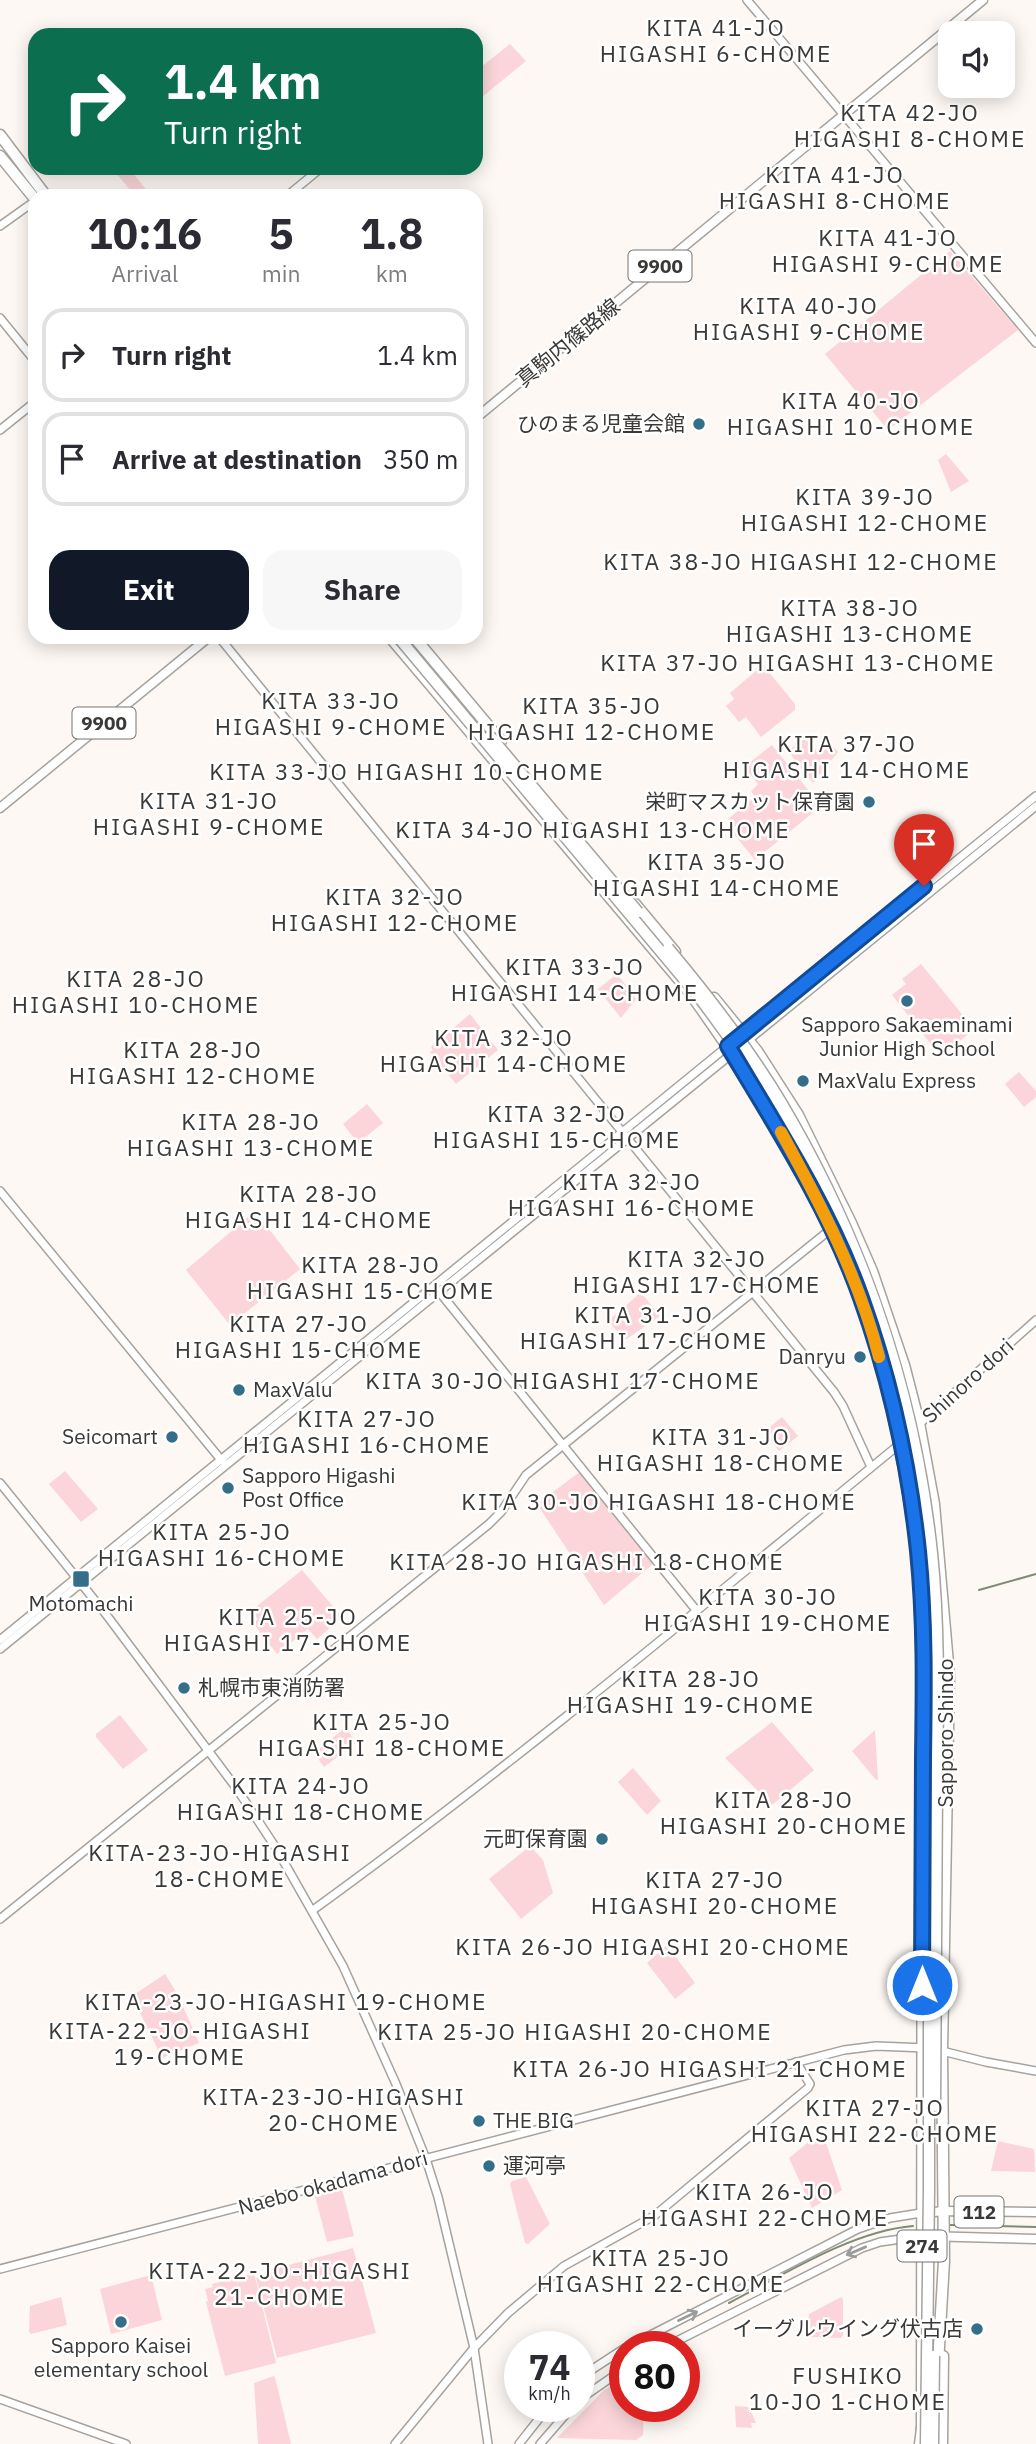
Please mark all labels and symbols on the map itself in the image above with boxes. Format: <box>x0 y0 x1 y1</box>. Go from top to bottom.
district label: KITA 41-JO HIGASHI 6-CHOME <box>600 12 832 68</box>
district label: KITA 42-JO HIGASHI 8-CHOME <box>794 97 1026 153</box>
district label: KITA 41-JO HIGASHI 8-CHOME <box>719 159 951 215</box>
district label: KITA 41-JO HIGASHI 9-CHOME <box>772 222 1004 278</box>
road number: 9900 <box>628 250 692 282</box>
district label: KITA 40-JO HIGASHI 9-CHOME <box>693 290 925 346</box>
street label: 真駒内篠路線 <box>510 292 625 393</box>
district label: KITA 40-JO HIGASHI 10-CHOME <box>727 385 975 441</box>
place label: ひのまる児童会館 <box>517 409 685 437</box>
marker: ひのまる児童会館 <box>691 416 707 432</box>
district label: KITA 39-JO HIGASHI 12-CHOME <box>741 481 989 537</box>
district label: KITA 38-JO HIGASHI 12-CHOME <box>603 546 999 576</box>
district label: KITA 38-JO HIGASHI 13-CHOME <box>726 592 974 648</box>
district label: KITA 37-JO HIGASHI 13-CHOME <box>600 647 996 677</box>
district label: KITA 33-JO HIGASHI 9-CHOME <box>215 685 447 741</box>
district label: KITA 35-JO HIGASHI 12-CHOME <box>468 690 716 746</box>
road number: 9900 <box>72 708 136 738</box>
district label: KITA 37-JO HIGASHI 14-CHOME <box>723 728 971 784</box>
district label: KITA 33-JO HIGASHI 10-CHOME <box>209 756 605 786</box>
district label: KITA 31-JO HIGASHI 9-CHOME <box>93 785 325 841</box>
place label: 栄町マスカット保育園 <box>645 787 855 815</box>
marker: 栄町マスカット保育園 <box>861 794 877 810</box>
district label: KITA 34-JO HIGASHI 13-CHOME <box>395 814 791 844</box>
pin <box>894 814 954 886</box>
district label: KITA 35-JO HIGASHI 14-CHOME <box>593 846 841 902</box>
district label: KITA 32-JO HIGASHI 12-CHOME <box>271 881 519 937</box>
district label: KITA 33-JO HIGASHI 14-CHOME <box>451 951 699 1007</box>
district label: KITA 28-JO HIGASHI 10-CHOME <box>12 963 260 1019</box>
marker: Sapporo Sakaeminami Junior High School <box>899 993 915 1009</box>
place label: Sapporo Sakaeminami Junior High School <box>801 1010 1013 1062</box>
district label: KITA 32-JO HIGASHI 14-CHOME <box>380 1022 628 1078</box>
district label: KITA 28-JO HIGASHI 12-CHOME <box>69 1034 317 1090</box>
place label: MaxValu Express <box>817 1066 976 1094</box>
marker: MaxValu Express <box>795 1073 811 1089</box>
district label: KITA 32-JO HIGASHI 15-CHOME <box>433 1098 681 1154</box>
district label: KITA 28-JO HIGASHI 13-CHOME <box>127 1106 375 1162</box>
district label: KITA 32-JO HIGASHI 16-CHOME <box>508 1166 756 1222</box>
district label: KITA 28-JO HIGASHI 14-CHOME <box>185 1178 433 1234</box>
district label: KITA 32-JO HIGASHI 17-CHOME <box>573 1243 821 1299</box>
district label: KITA 28-JO HIGASHI 15-CHOME <box>247 1249 495 1305</box>
district label: KITA 31-JO HIGASHI 17-CHOME <box>520 1299 768 1355</box>
district label: KITA 27-JO HIGASHI 15-CHOME <box>175 1308 423 1364</box>
street label: Shinoro dori <box>915 1332 1019 1429</box>
place label: Danryu <box>778 1342 846 1370</box>
marker: Danryu <box>852 1349 868 1365</box>
district label: KITA 30-JO HIGASHI 17-CHOME <box>365 1365 761 1395</box>
place label: MaxValu <box>253 1375 333 1403</box>
marker: MaxValu <box>231 1382 247 1398</box>
district label: KITA 27-JO HIGASHI 16-CHOME <box>243 1403 491 1459</box>
district label: KITA 31-JO HIGASHI 18-CHOME <box>597 1421 845 1477</box>
place label: Seicomart <box>62 1422 158 1450</box>
marker: Seicomart <box>164 1429 180 1445</box>
place label: Sapporo Higashi Post Office <box>242 1461 396 1513</box>
marker: Sapporo Higashi Post Office <box>220 1480 236 1496</box>
district label: KITA 30-JO HIGASHI 18-CHOME <box>461 1486 857 1516</box>
district label: KITA 25-JO HIGASHI 16-CHOME <box>98 1516 346 1572</box>
district label: KITA 28-JO HIGASHI 18-CHOME <box>389 1546 785 1576</box>
marker: Motomachi <box>71 1569 91 1589</box>
district label: KITA 30-JO HIGASHI 19-CHOME <box>644 1581 892 1637</box>
place label: Motomachi <box>28 1589 134 1617</box>
district label: KITA 25-JO HIGASHI 17-CHOME <box>164 1601 412 1657</box>
street label: Sapporo Shindo <box>931 1658 959 1808</box>
district label: KITA 28-JO HIGASHI 19-CHOME <box>567 1663 815 1719</box>
place label: 札幌市東消防署 <box>198 1673 345 1701</box>
marker: 札幌市東消防署 <box>176 1680 192 1696</box>
district label: KITA 25-JO HIGASHI 18-CHOME <box>258 1706 506 1762</box>
district label: KITA 24-JO HIGASHI 18-CHOME <box>177 1770 425 1826</box>
district label: KITA 28-JO HIGASHI 20-CHOME <box>660 1784 908 1840</box>
place label: 元町保育園 <box>483 1824 588 1852</box>
marker: 元町保育園 <box>594 1831 610 1847</box>
district label: KITA-23-JO-HIGASHI 18-CHOME <box>88 1837 352 1893</box>
district label: KITA 27-JO HIGASHI 20-CHOME <box>591 1864 839 1920</box>
district label: KITA 26-JO HIGASHI 20-CHOME <box>455 1931 851 1961</box>
position arrow <box>885 1948 959 2022</box>
district label: KITA-23-JO-HIGASHI 19-CHOME <box>85 1986 487 2016</box>
district label: KITA-22-JO-HIGASHI 19-CHOME <box>48 2015 312 2071</box>
district label: KITA 25-JO HIGASHI 20-CHOME <box>377 2016 773 2046</box>
district label: KITA 26-JO HIGASHI 21-CHOME <box>512 2053 908 2083</box>
district label: KITA-23-JO-HIGASHI 20-CHOME <box>202 2081 466 2137</box>
district label: KITA 27-JO HIGASHI 22-CHOME <box>751 2092 999 2148</box>
place label: THE BIG <box>493 2106 574 2134</box>
marker: THE BIG <box>471 2113 487 2129</box>
street label: Naebo okadama dori <box>235 2143 431 2221</box>
place label: 運河亭 <box>503 2151 566 2179</box>
marker: 運河亭 <box>481 2158 497 2174</box>
district label: KITA 26-JO HIGASHI 22-CHOME <box>641 2176 889 2232</box>
road number: 112 <box>954 2196 1004 2228</box>
road number: 274 <box>898 2230 946 2262</box>
district label: KITA 25-JO HIGASHI 22-CHOME <box>537 2242 785 2298</box>
one-way arrow <box>845 2245 867 2258</box>
district label: KITA-22-JO-HIGASHI 21-CHOME <box>148 2255 412 2311</box>
one-way arrow <box>677 2308 698 2322</box>
marker: Sapporo Kaisei elementary school <box>113 2314 129 2330</box>
place label: イーグルウイング伏古店 <box>732 2314 963 2342</box>
marker: イーグルウイング伏古店 <box>969 2321 985 2337</box>
place label: Sapporo Kaisei elementary school <box>34 2331 209 2383</box>
speed limit sign: 80 <box>609 2331 700 2422</box>
district label: FUSHIKO 10-JO 1-CHOME <box>749 2360 947 2416</box>

